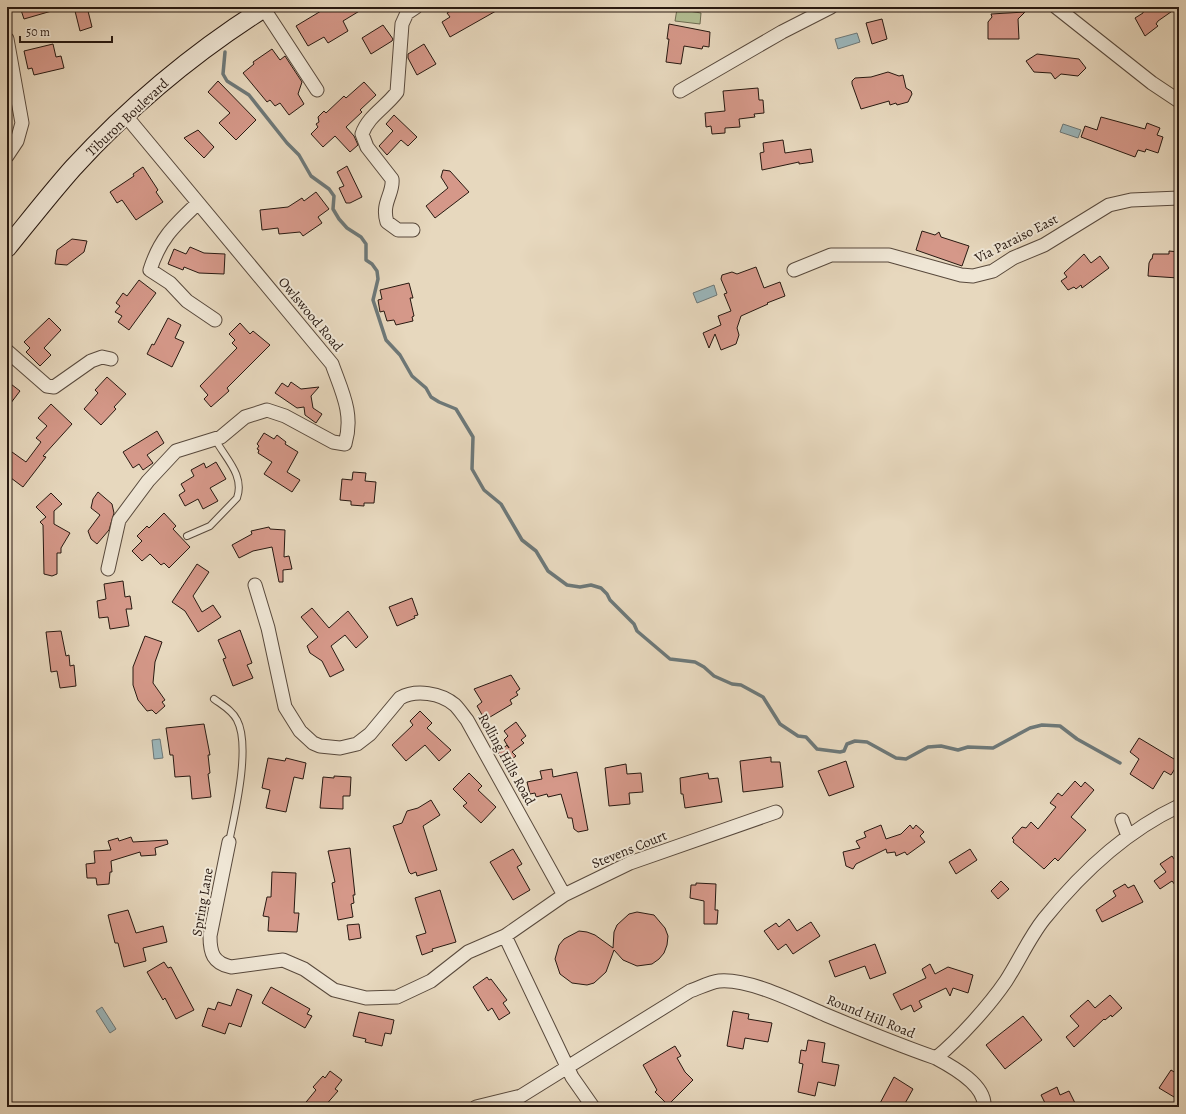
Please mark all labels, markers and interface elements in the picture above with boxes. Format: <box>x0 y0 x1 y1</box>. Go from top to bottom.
scale bar <box>20 18 112 44</box>
text: 50 m <box>26 24 50 40</box>
street label: Tiburon Boulevard <box>82 74 173 161</box>
street label: Via Paraiso East <box>970 209 1061 268</box>
street label: Owlswood Road <box>274 273 348 356</box>
street label: Rolling Hills Road <box>474 710 540 809</box>
street label: Stevens Court <box>589 826 670 873</box>
street label: Spring Lane <box>187 866 218 938</box>
street label: Round Hill Road <box>824 990 918 1043</box>

